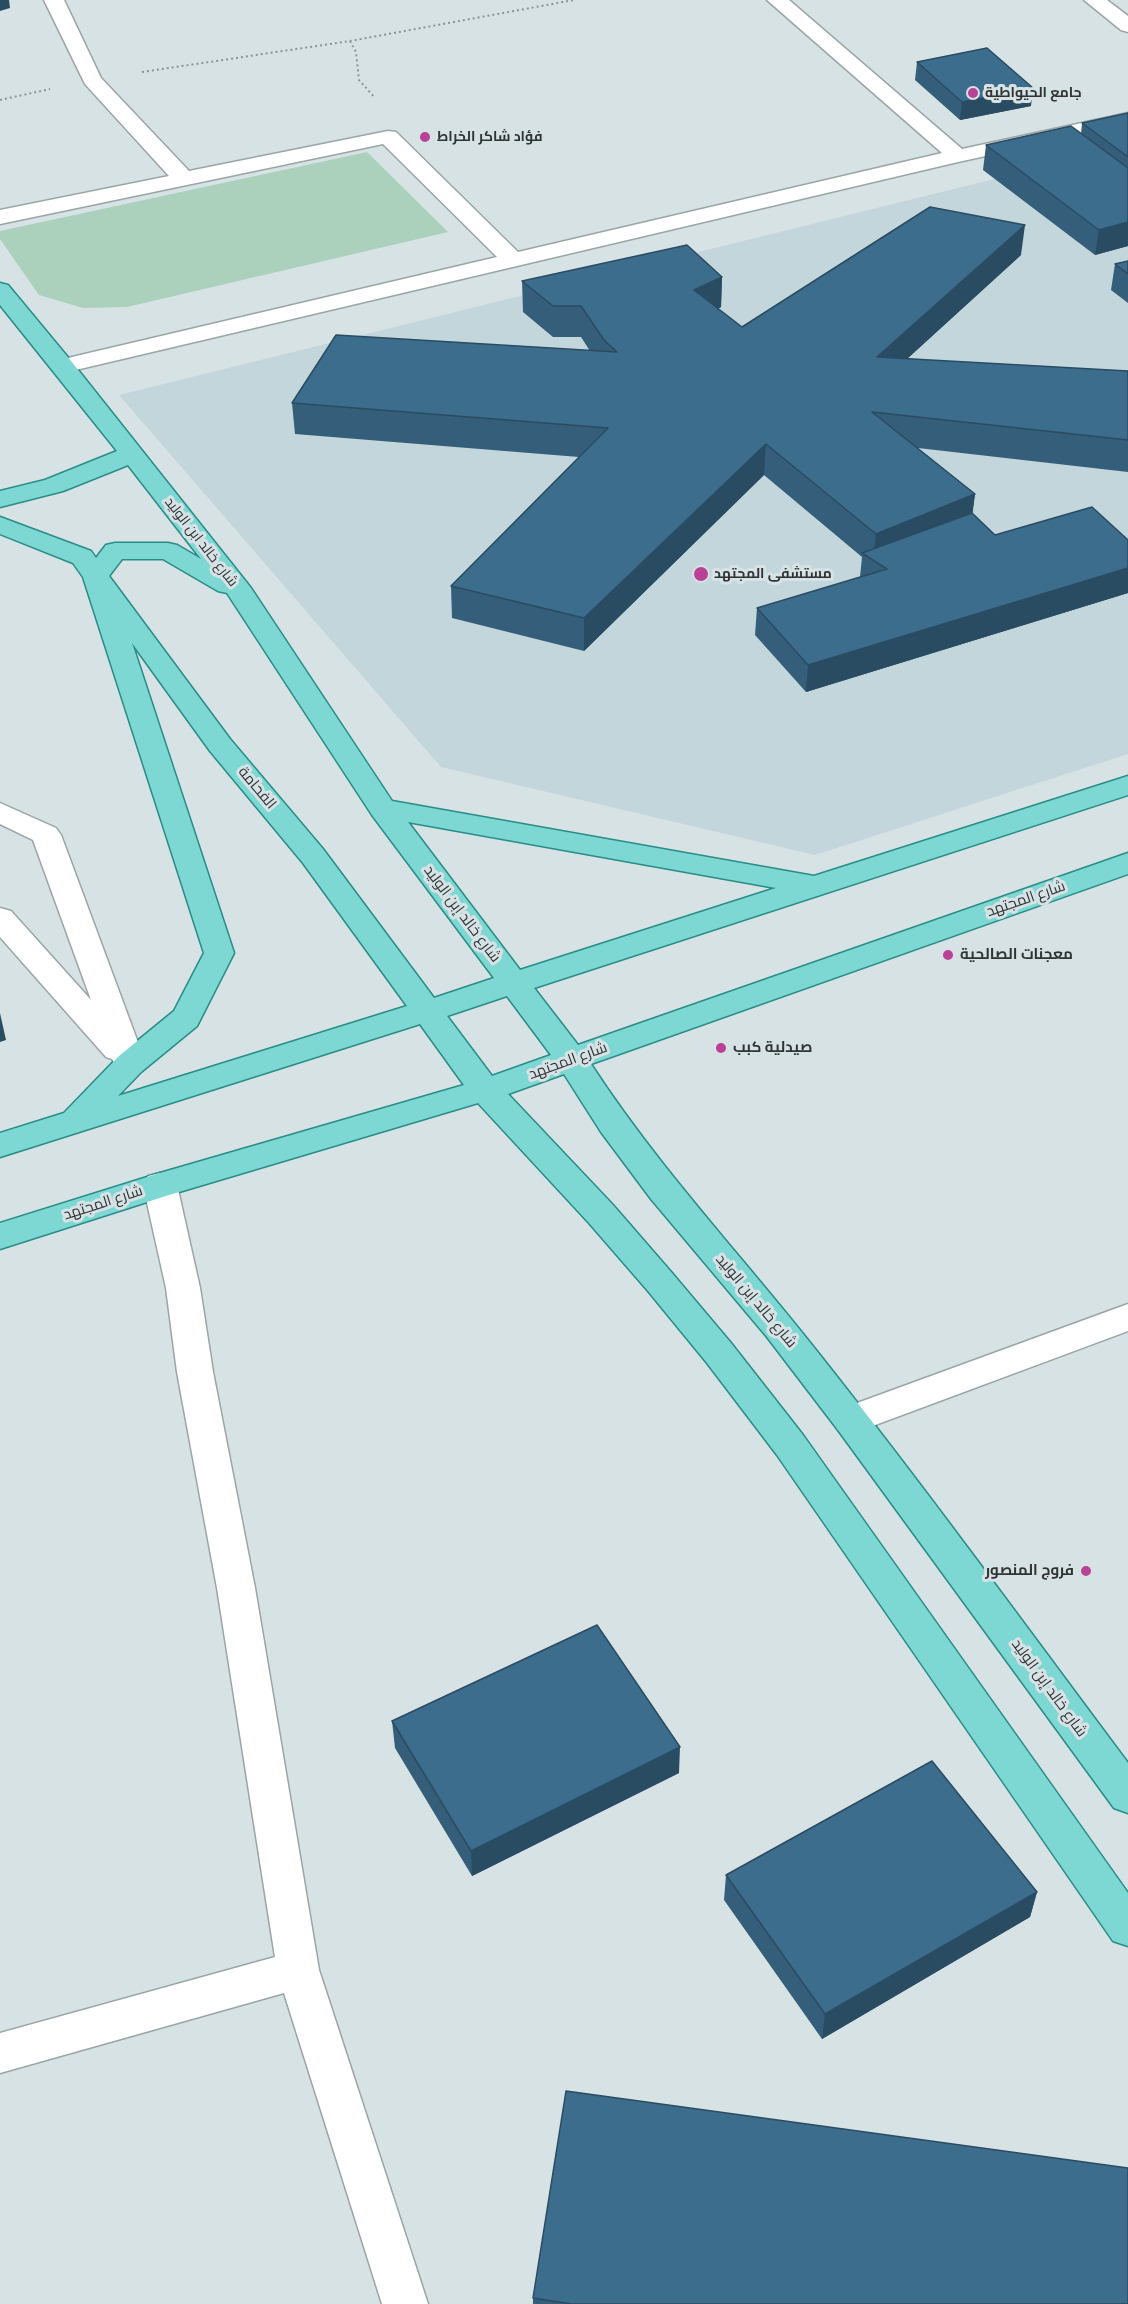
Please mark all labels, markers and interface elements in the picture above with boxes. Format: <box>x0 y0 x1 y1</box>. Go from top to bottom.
place label: جامع الحيواطية <box>985 85 1082 101</box>
marker: جامع الحيواطية <box>966 86 980 100</box>
place label: فؤاد شاكر الخراط <box>437 129 542 145</box>
marker: فؤاد شاكر الخراط <box>418 130 432 144</box>
street label: شارع خالد ابن الوليد <box>161 494 241 590</box>
marker: مستشفى المجتهد <box>692 565 710 583</box>
place label: مستشفى المجتهد <box>714 566 832 582</box>
street label: الفحامة <box>234 763 280 813</box>
street label: شارع خالد إبن الوليد <box>420 862 504 966</box>
street label: شارع المجتهد <box>984 877 1068 921</box>
place label: معجنات الصالحية <box>960 946 1073 964</box>
marker: معجنات الصالحية <box>941 948 955 962</box>
street label: شارع المجتهد <box>526 1038 610 1084</box>
place label: صيدلية كبب <box>733 1039 812 1057</box>
marker: صيدلية كبب <box>714 1041 728 1055</box>
street label: شارع المجتهد <box>61 1182 145 1224</box>
street label: شارع خالد إبن الوليد <box>712 1251 800 1351</box>
place label: فروج المنصور <box>985 1562 1074 1580</box>
marker: فروج المنصور <box>1079 1564 1093 1578</box>
street label: شارع خالد إبن الوليد <box>1007 1636 1091 1740</box>

